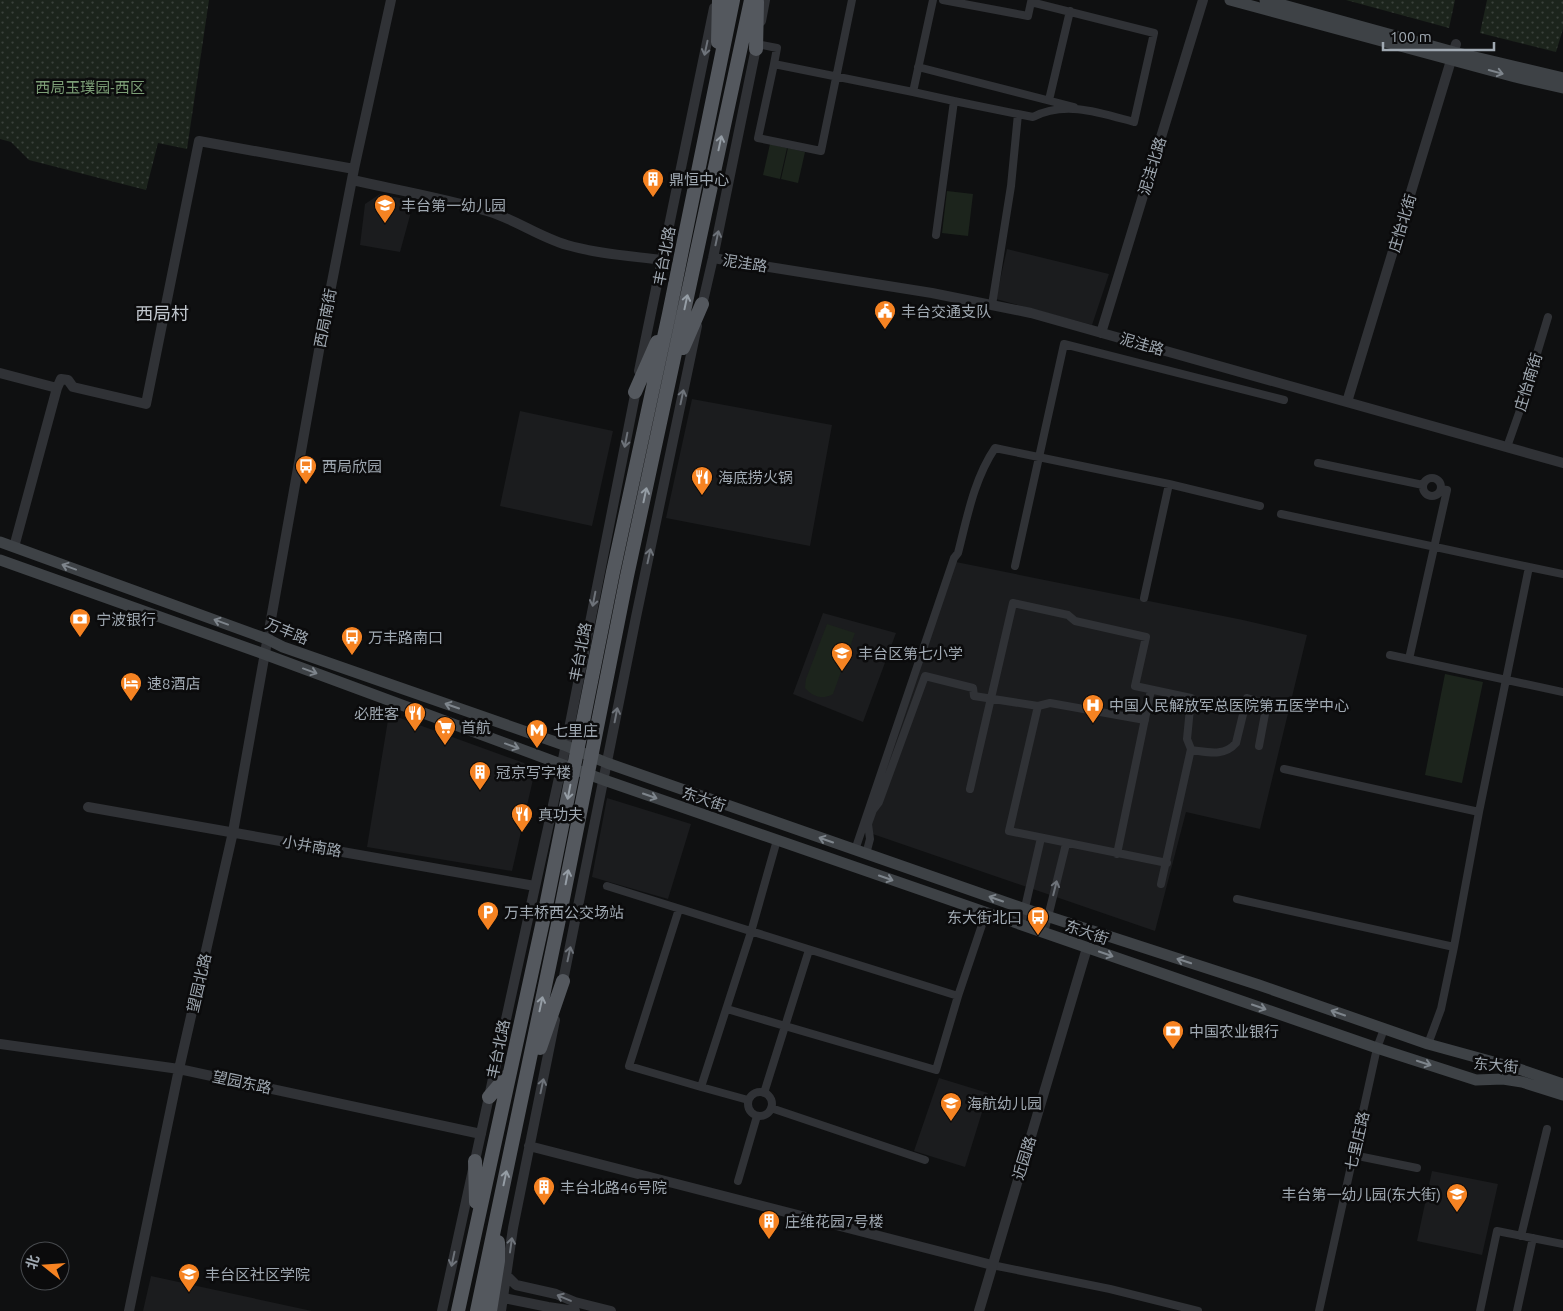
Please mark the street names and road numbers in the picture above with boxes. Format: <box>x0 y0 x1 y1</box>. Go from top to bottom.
street label: 泥洼北路 <box>1135 135 1169 197</box>
street label: 庄怡北街 <box>1385 192 1419 254</box>
street label: 丰台北路 <box>650 225 678 287</box>
street label: 泥洼路 <box>721 251 769 275</box>
street label: 西局南街 <box>311 287 339 349</box>
street label: 泥洼路 <box>1118 330 1166 358</box>
street label: 庄怡南街 <box>1511 351 1545 413</box>
street label: 万丰路 <box>263 615 311 647</box>
street label: 丰台北路 <box>566 621 594 683</box>
street label: 东大街 <box>680 784 728 814</box>
street label: 小井南路 <box>281 832 343 860</box>
street label: 东大街 <box>1063 917 1111 947</box>
street label: 望园北路 <box>184 952 214 1014</box>
street label: 丰台北路 <box>483 1018 513 1080</box>
street label: 东大街 <box>1473 1055 1519 1075</box>
street label: 望园东路 <box>211 1067 273 1097</box>
street label: 七里庄路 <box>1342 1110 1372 1172</box>
street label: 近园路 <box>1009 1134 1039 1182</box>

